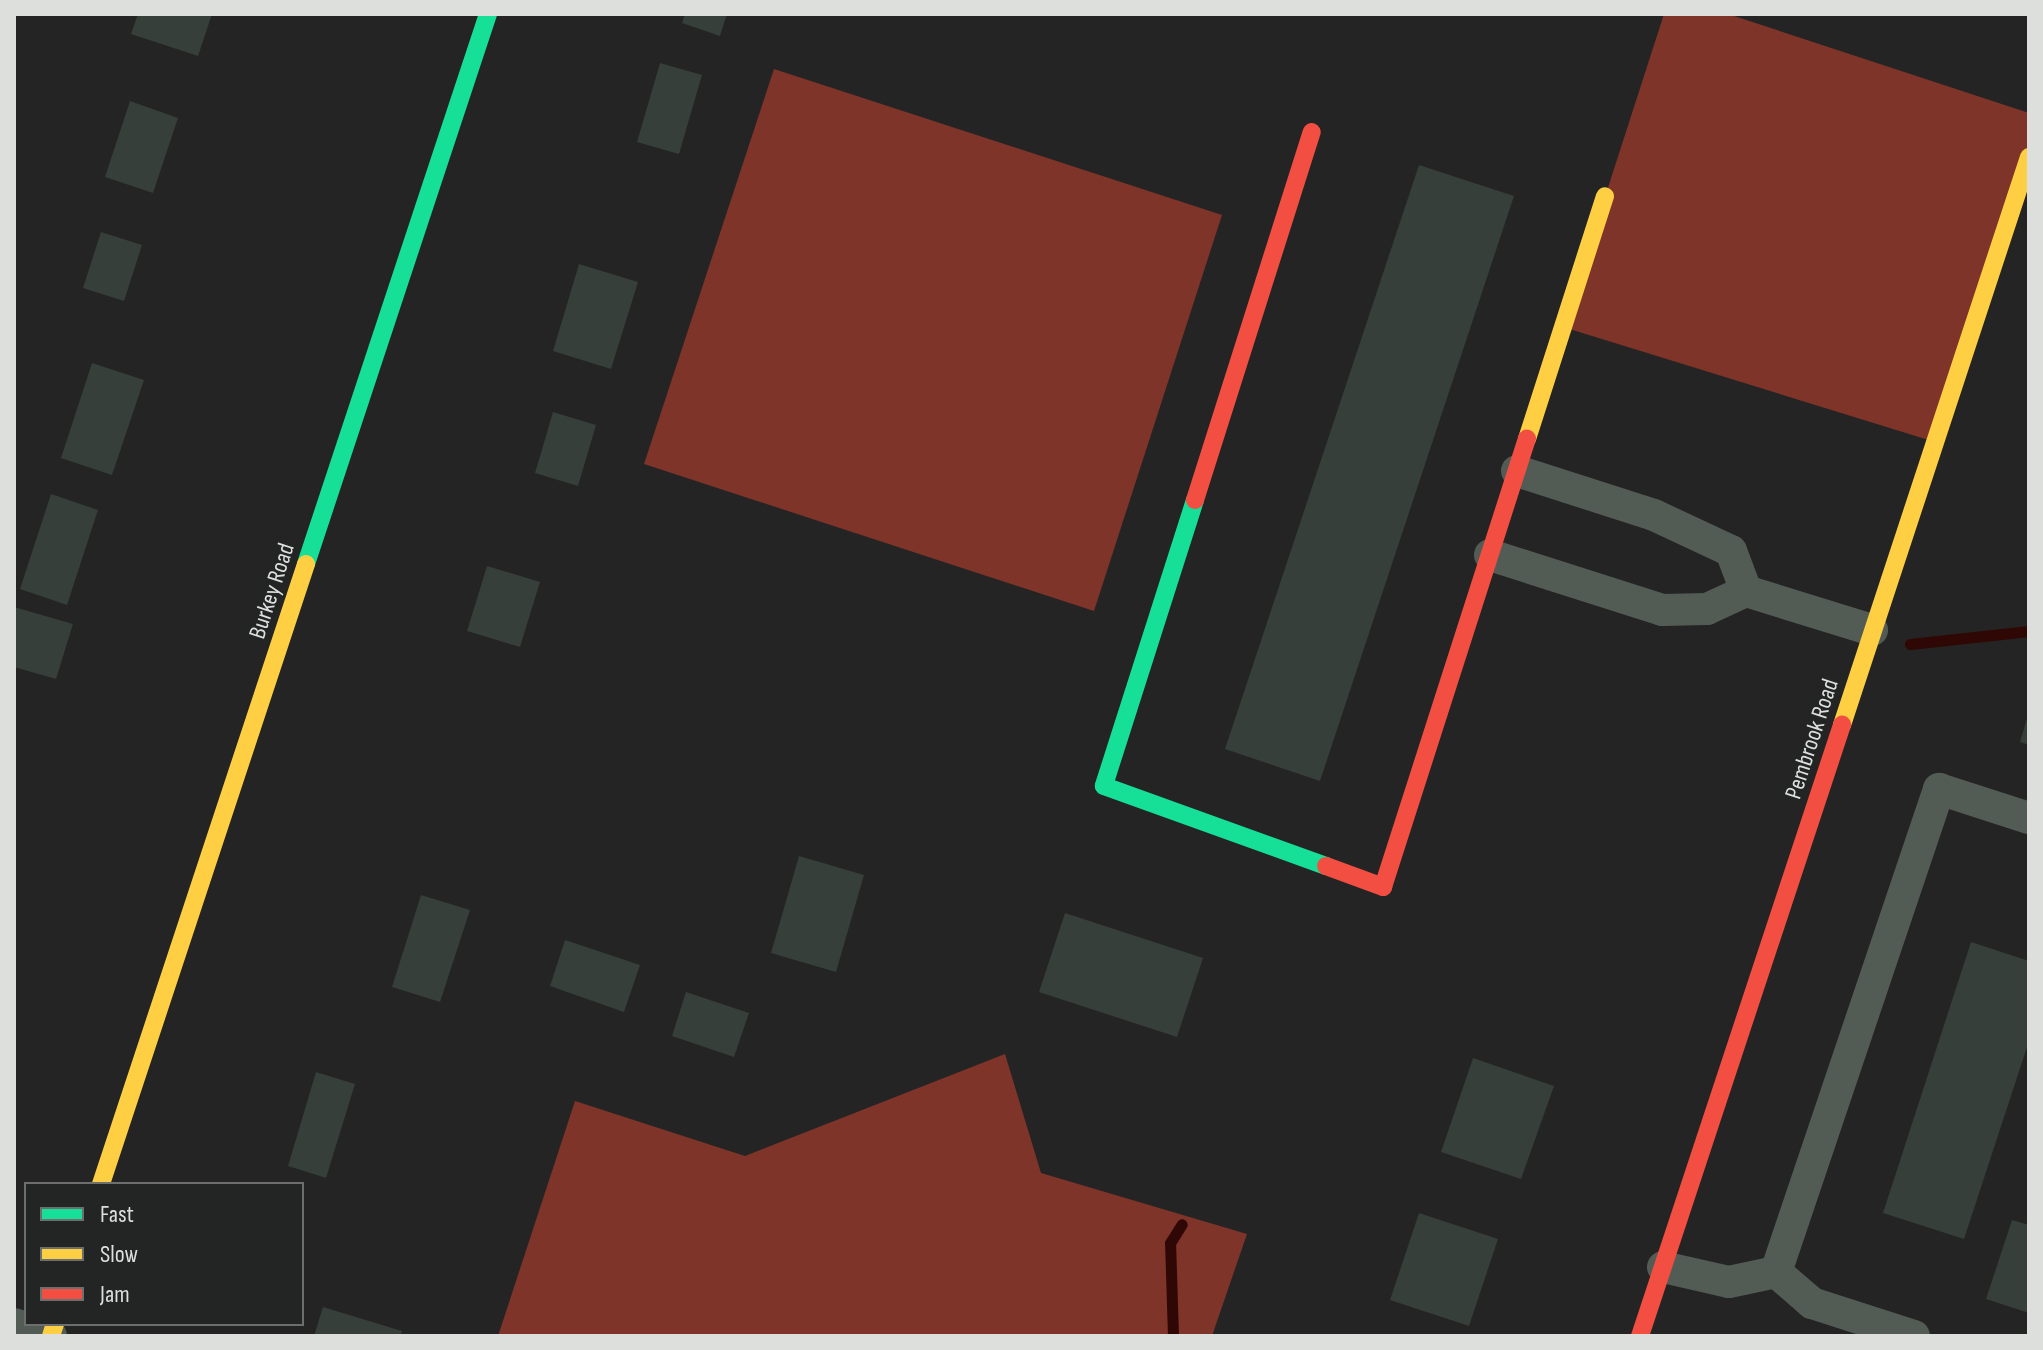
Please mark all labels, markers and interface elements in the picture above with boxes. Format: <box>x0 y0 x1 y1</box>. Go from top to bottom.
street label: Burkey Road <box>243 540 301 642</box>
street label: Pembrook Road <box>1779 675 1845 803</box>
legend <box>24 1182 304 1326</box>
text: Fast <box>100 1200 134 1229</box>
text: Slow <box>100 1240 138 1269</box>
text: Jam <box>100 1280 130 1309</box>

